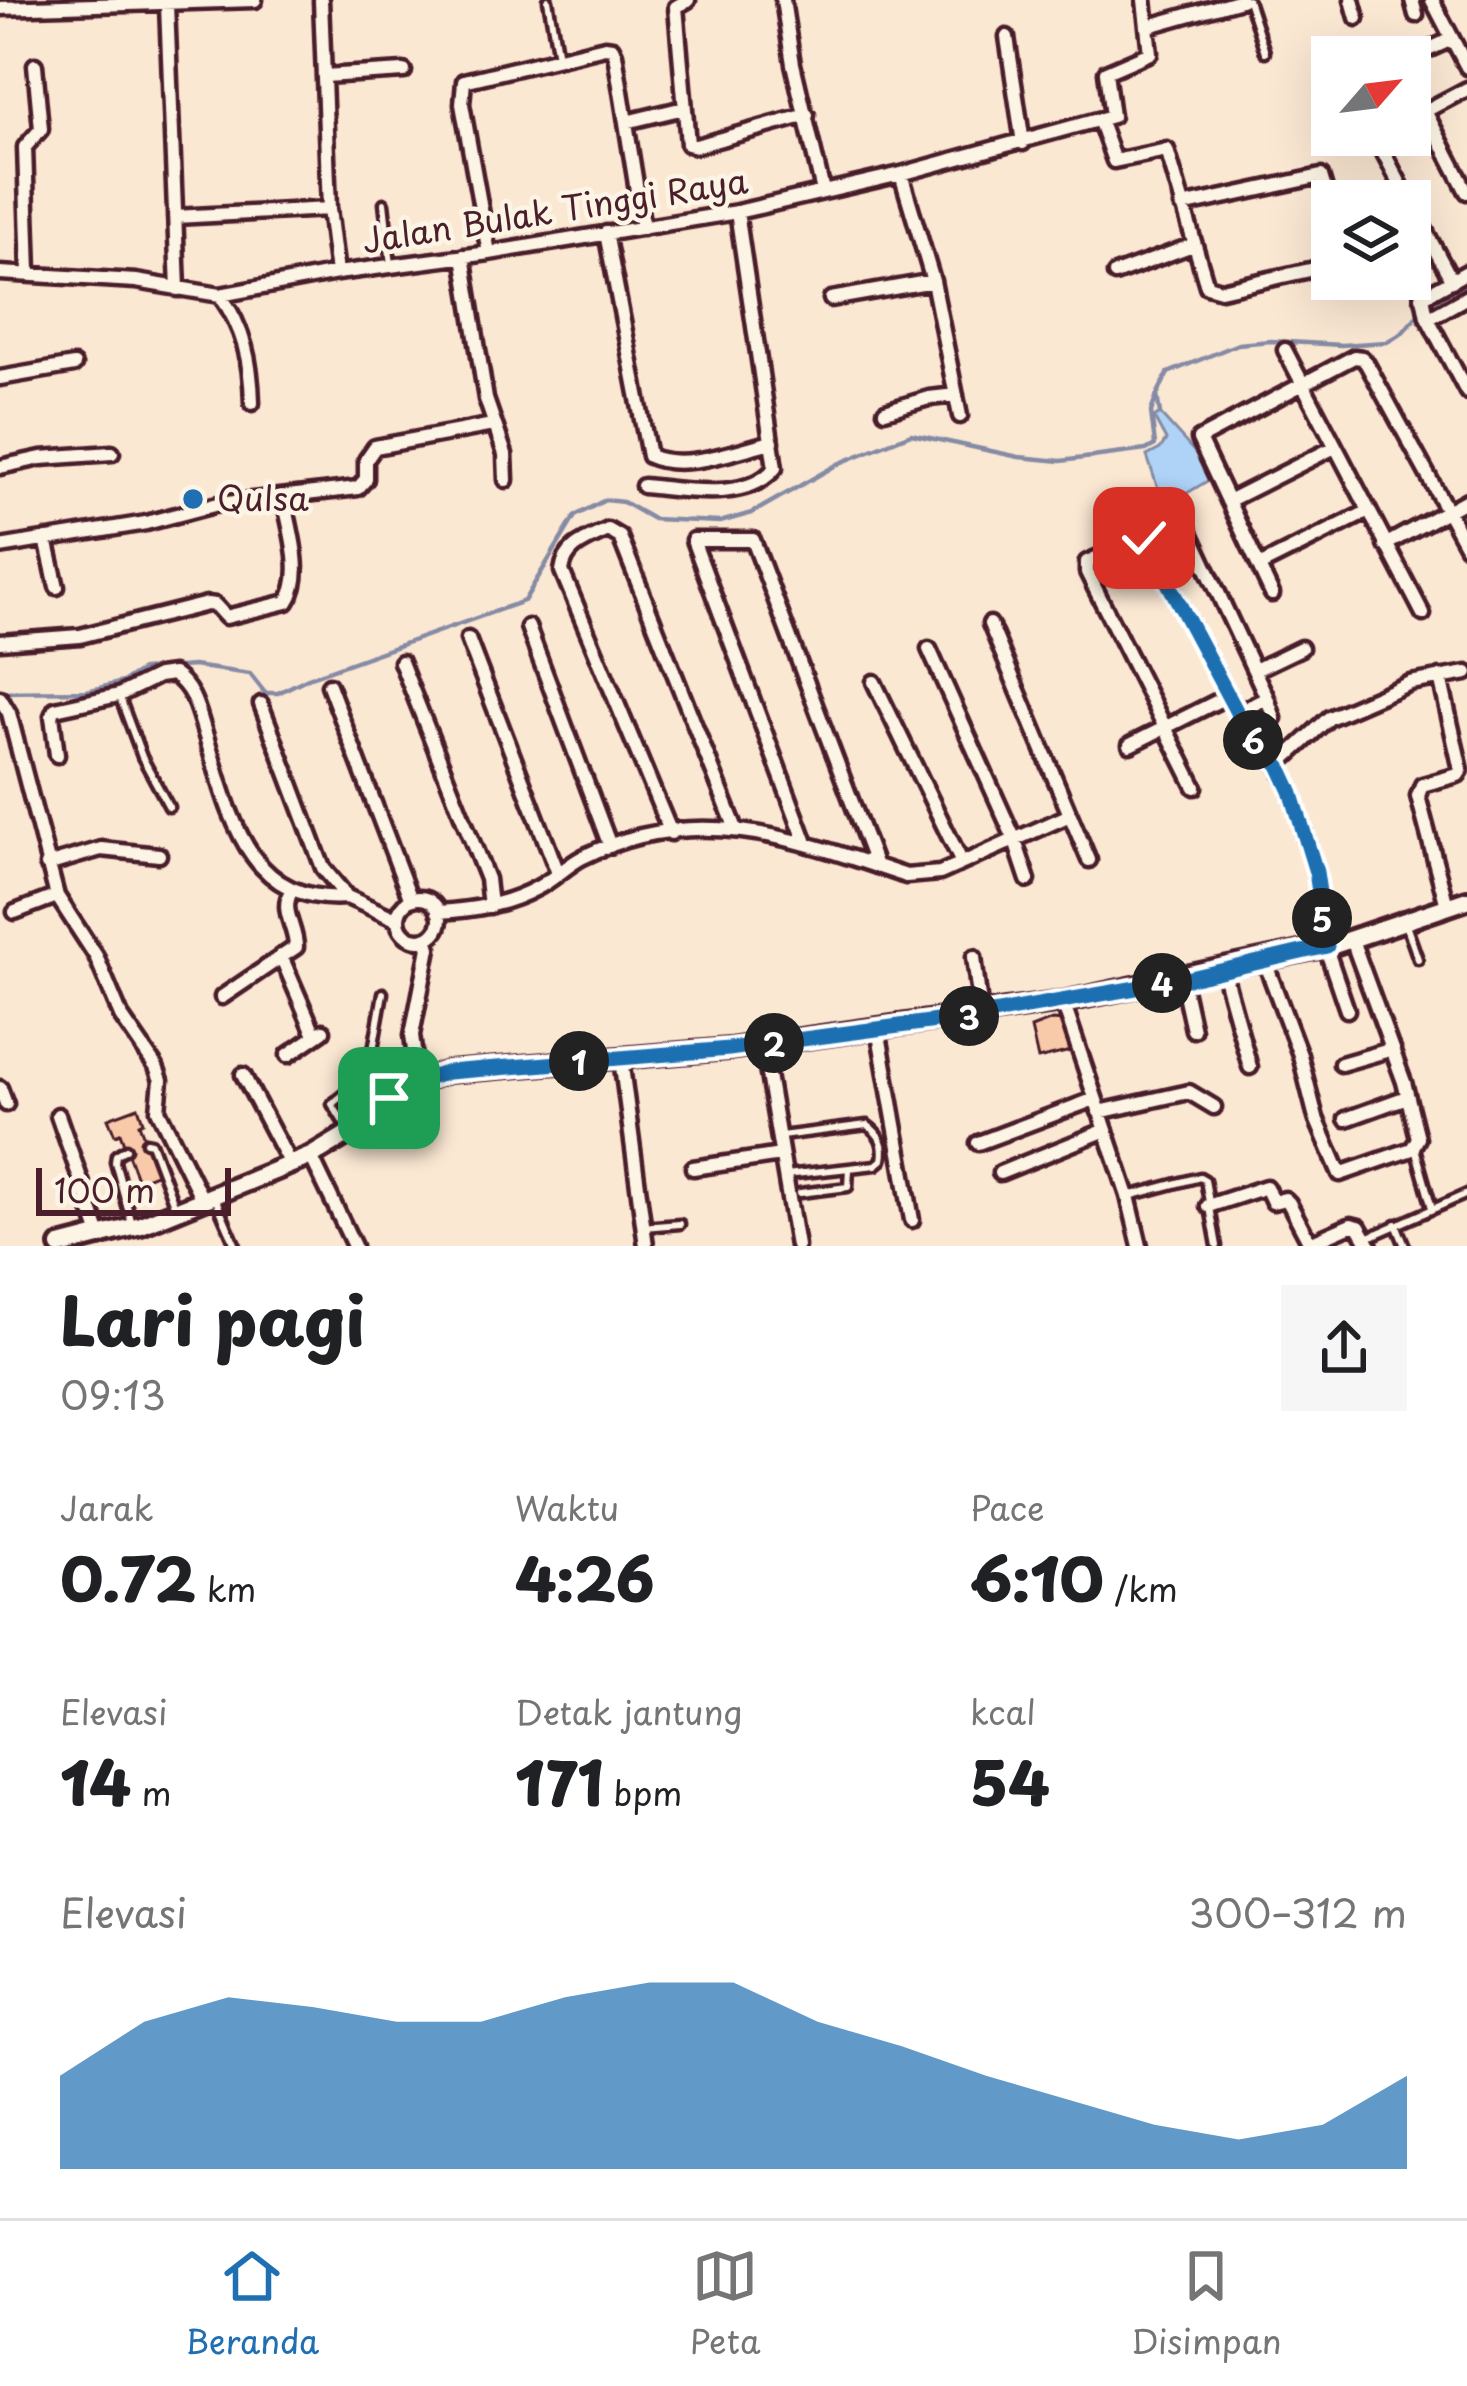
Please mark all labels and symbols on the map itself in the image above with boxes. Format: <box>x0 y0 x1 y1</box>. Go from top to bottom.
north arrow <box>1311 36 1431 156</box>
street label: Jalan Bulak Tinggi Raya <box>358 154 751 264</box>
place label: Qulsa <box>217 472 309 522</box>
marker: Qulsa <box>180 486 206 512</box>
pin <box>1093 487 1195 589</box>
pin: 6 <box>1223 710 1283 770</box>
pin: 5 <box>1292 888 1352 948</box>
pin: 4 <box>1132 953 1192 1013</box>
pin: 3 <box>939 986 999 1046</box>
pin: 2 <box>744 1013 804 1073</box>
pin: 1 <box>549 1031 609 1091</box>
pin <box>338 1047 440 1149</box>
scale bar <box>36 1162 231 1215</box>

